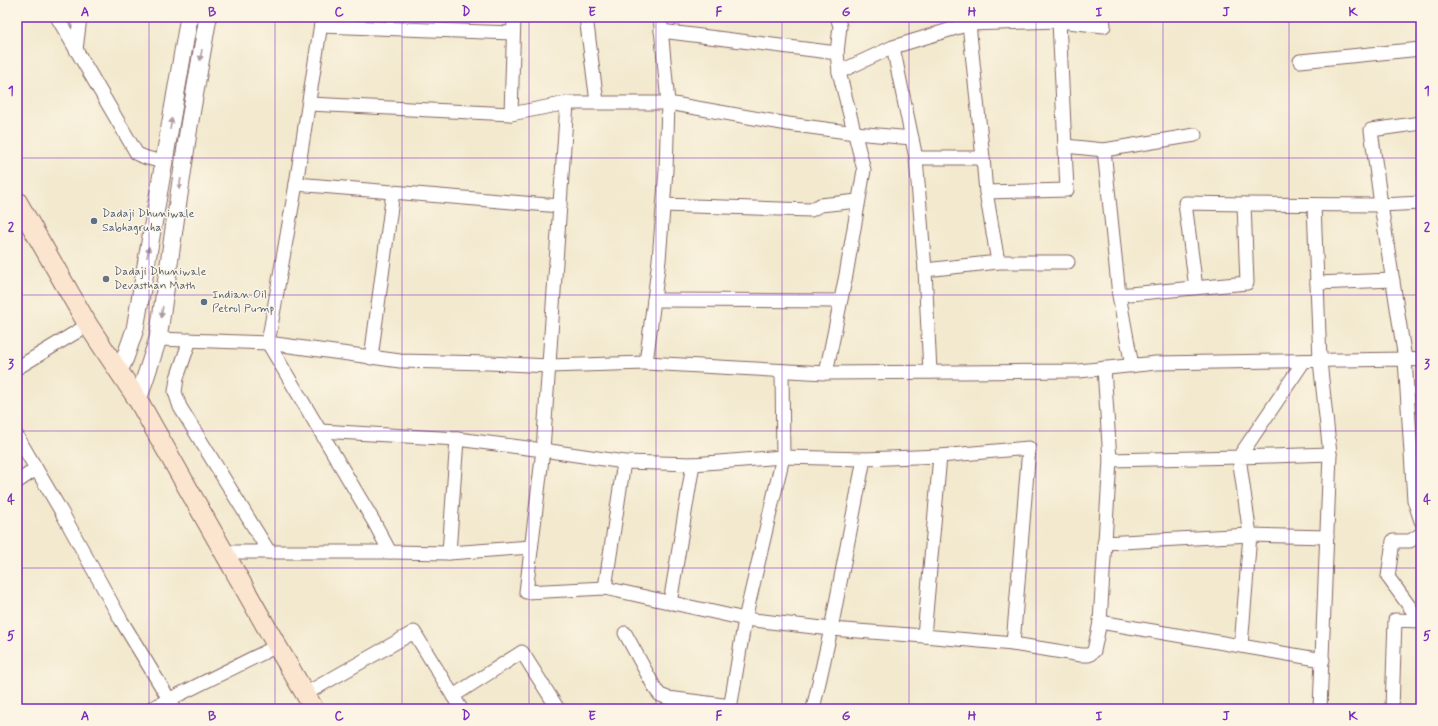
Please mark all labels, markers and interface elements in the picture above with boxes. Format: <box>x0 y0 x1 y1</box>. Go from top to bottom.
text: A <box>81 4 89 21</box>
text: B <box>208 4 217 21</box>
text: C <box>334 4 344 21</box>
text: D <box>462 4 471 21</box>
text: E <box>588 4 596 21</box>
text: F <box>716 4 723 21</box>
text: G <box>842 4 851 21</box>
text: H <box>968 4 977 21</box>
text: I <box>1096 4 1103 21</box>
text: J <box>1222 4 1230 21</box>
text: K <box>1348 4 1358 21</box>
one-way arrow <box>198 49 204 62</box>
text: 1 <box>8 83 14 100</box>
text: 1 <box>1424 83 1430 100</box>
one-way arrow <box>168 118 174 130</box>
one-way arrow <box>177 178 183 190</box>
place label: Dadaji Dhuniwale Sabhagruha <box>102 206 195 236</box>
marker: Dadaji Dhuniwale Sabhagruha <box>89 216 99 226</box>
text: 2 <box>8 219 15 236</box>
text: 2 <box>1424 219 1431 236</box>
one-way arrow <box>146 246 152 258</box>
place label: Dadaji Dhuniwale Devasthan Math <box>114 264 207 294</box>
marker: Dadaji Dhuniwale Devasthan Math <box>101 274 111 284</box>
place label: Indian Oil Petrol Pump <box>212 287 274 317</box>
marker: Indian Oil Petrol Pump <box>199 297 209 307</box>
one-way arrow <box>159 306 165 319</box>
text: 3 <box>8 356 14 373</box>
text: 3 <box>1424 356 1430 373</box>
text: 4 <box>7 492 15 509</box>
text: 4 <box>1423 492 1431 509</box>
text: 5 <box>7 628 15 645</box>
text: 5 <box>1423 628 1431 645</box>
text: A <box>81 708 89 725</box>
text: B <box>208 708 217 725</box>
text: C <box>334 708 344 725</box>
text: D <box>462 708 471 725</box>
text: E <box>588 708 596 725</box>
text: F <box>716 708 723 725</box>
text: G <box>842 708 851 725</box>
text: H <box>968 708 977 725</box>
text: I <box>1096 708 1103 725</box>
text: J <box>1222 708 1230 725</box>
text: K <box>1348 708 1358 725</box>

